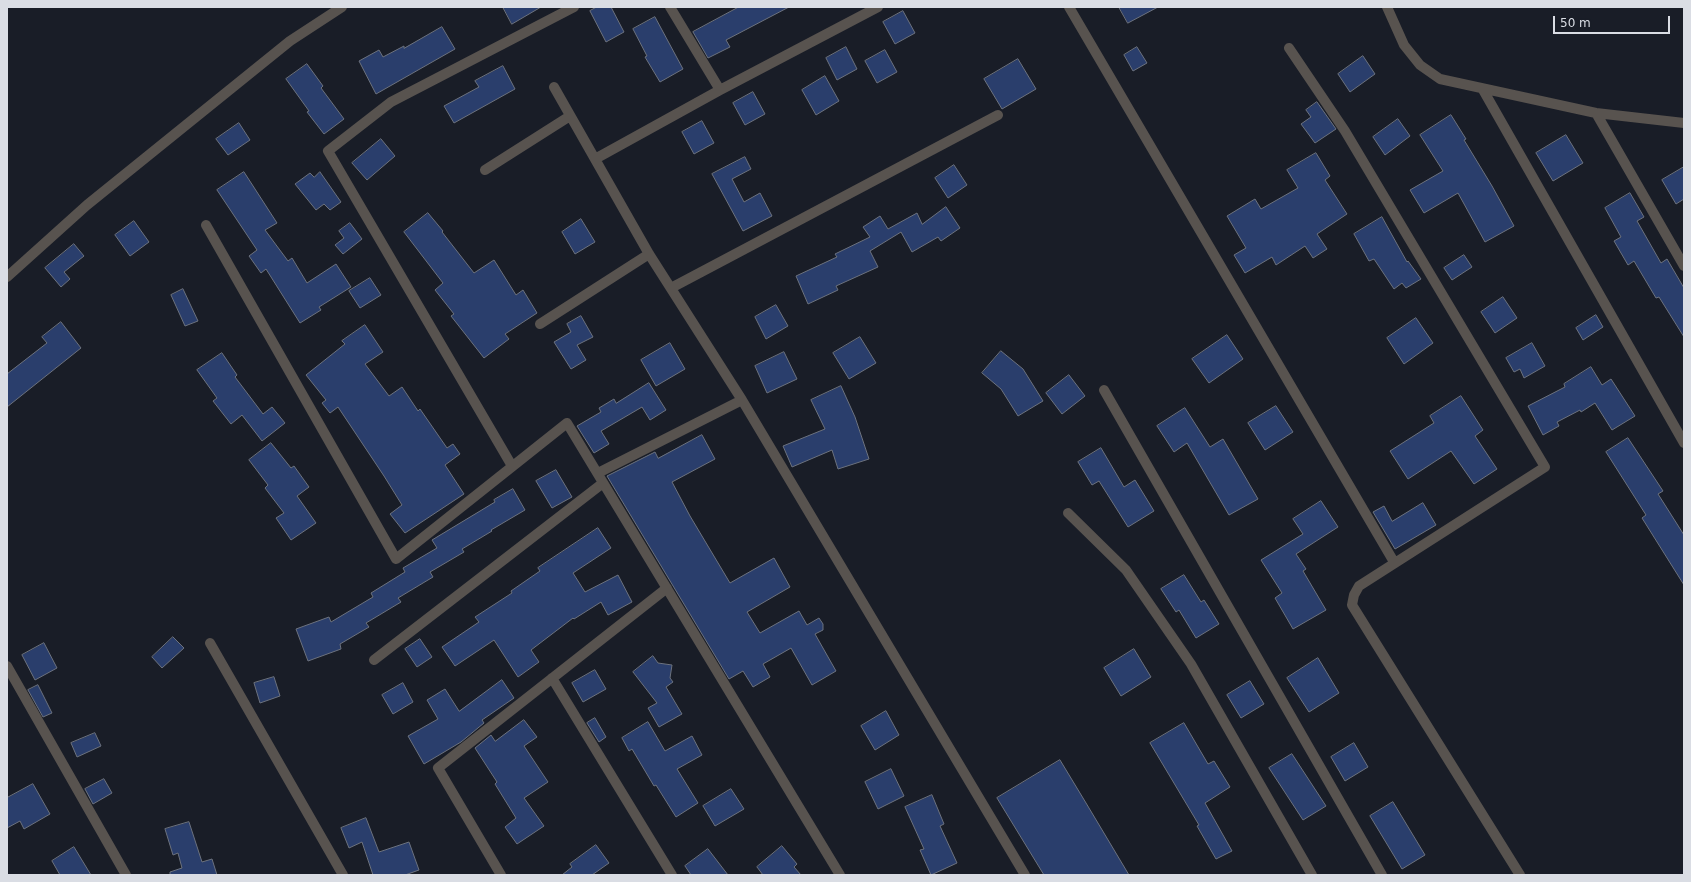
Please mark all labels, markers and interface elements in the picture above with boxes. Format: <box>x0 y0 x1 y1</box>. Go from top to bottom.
scale bar <box>1555 8 1672 34</box>
text: 50 m <box>1560 16 1591 30</box>

